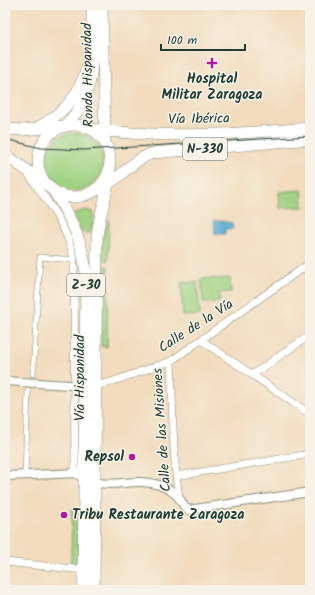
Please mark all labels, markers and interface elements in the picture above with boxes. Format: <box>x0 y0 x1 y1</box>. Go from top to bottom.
street label: Ronda Hispanidad <box>76 22 100 127</box>
scale bar <box>161 26 245 52</box>
text: 100 m <box>167 31 198 50</box>
marker: Hospital Militar Zaragoza <box>206 57 218 69</box>
place label: Hospital Militar Zaragoza <box>162 68 262 106</box>
street label: Vía Ibérica <box>168 107 230 131</box>
road number: N-330 <box>183 138 227 160</box>
road number: Z-30 <box>67 274 105 296</box>
street label: Calle de la Vía <box>154 293 238 359</box>
street label: Vía Hispanidad <box>69 334 91 421</box>
street label: Calle de las Misiones <box>147 367 177 493</box>
place label: Repsol <box>85 446 124 468</box>
marker: Repsol <box>127 452 137 462</box>
place label: Tribu Restaurante Zaragoza <box>72 504 244 526</box>
marker: Tribu Restaurante Zaragoza <box>59 510 69 520</box>

